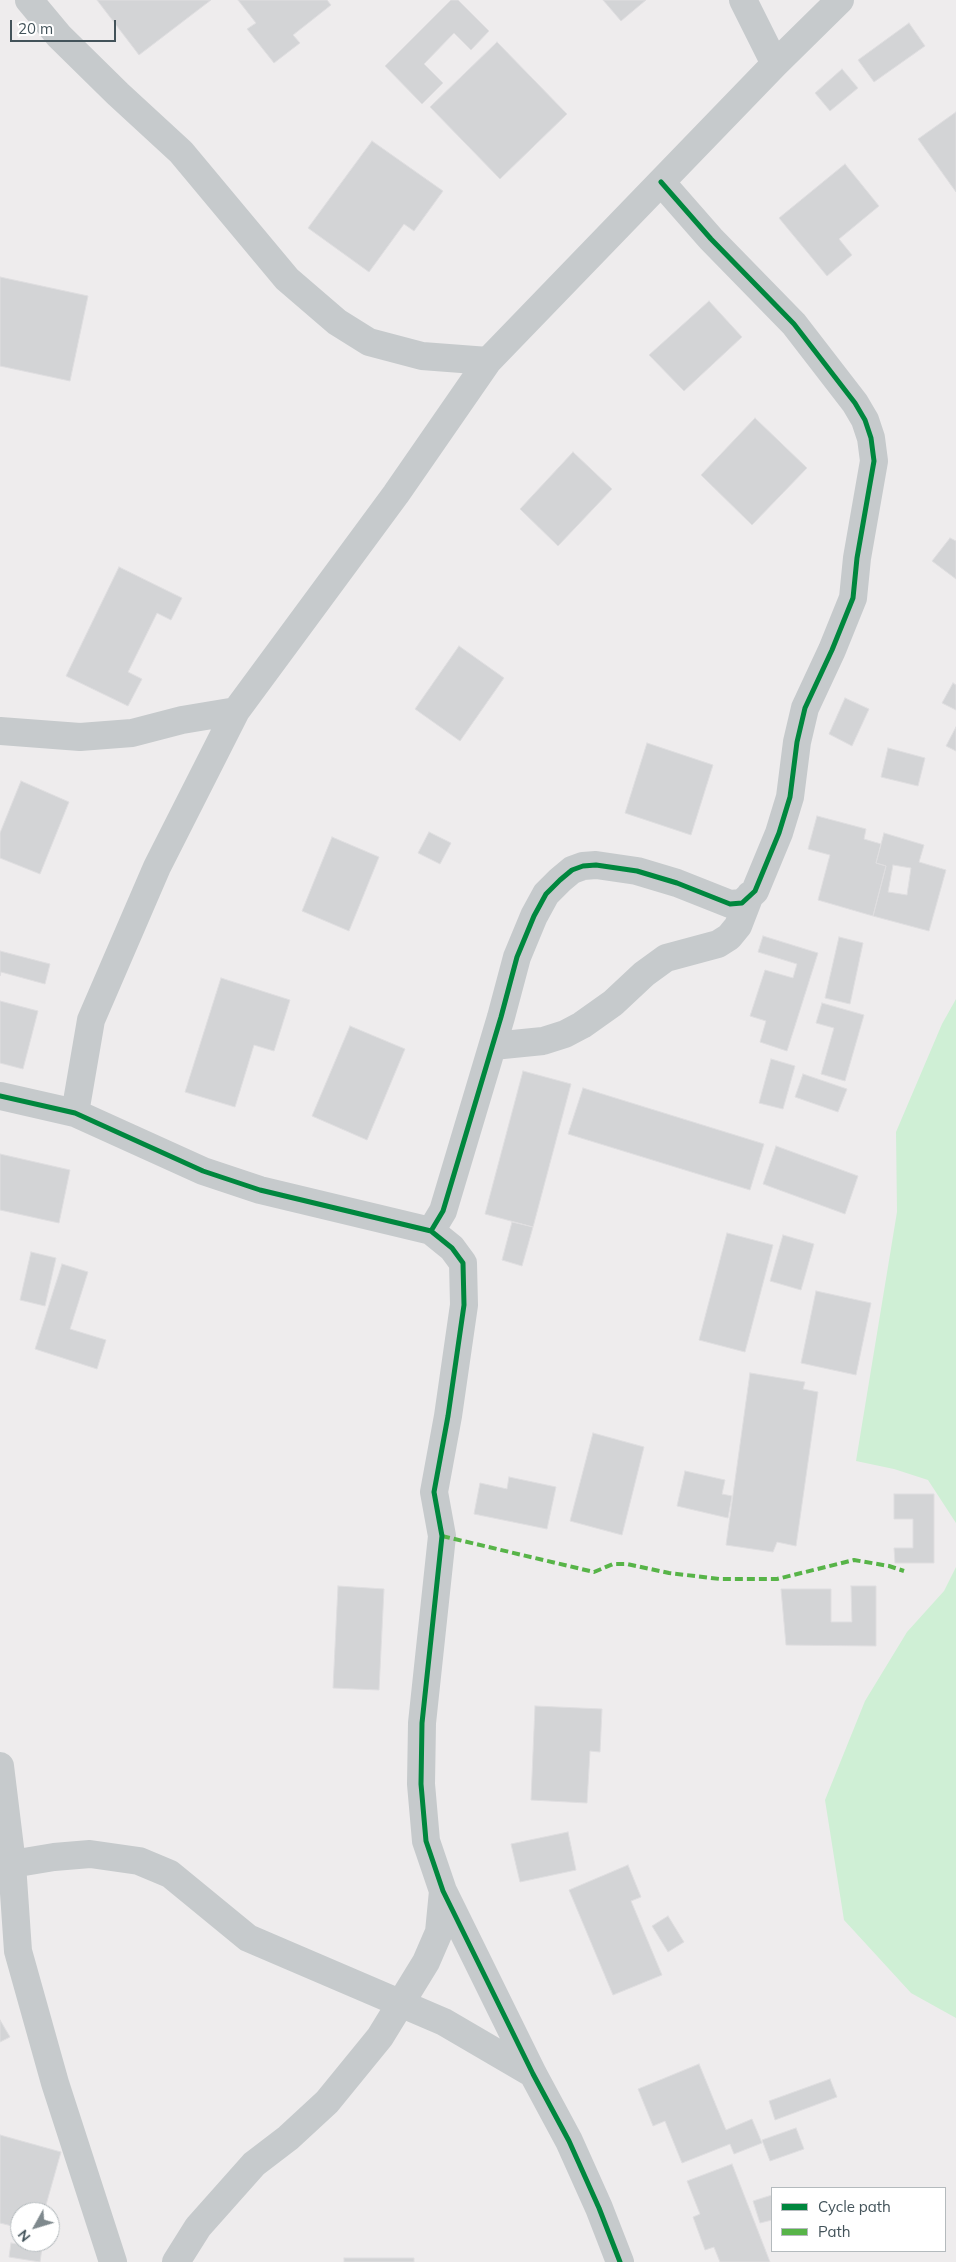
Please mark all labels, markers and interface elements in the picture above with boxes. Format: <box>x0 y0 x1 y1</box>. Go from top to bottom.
scale bar <box>12 10 119 42</box>
text: 20 m <box>18 19 53 38</box>
legend <box>771 2187 946 2252</box>
text: Cycle path <box>818 2197 891 2216</box>
north arrow <box>10 2202 60 2252</box>
text: Path <box>818 2222 850 2241</box>
text: N <box>14 2226 34 2246</box>

